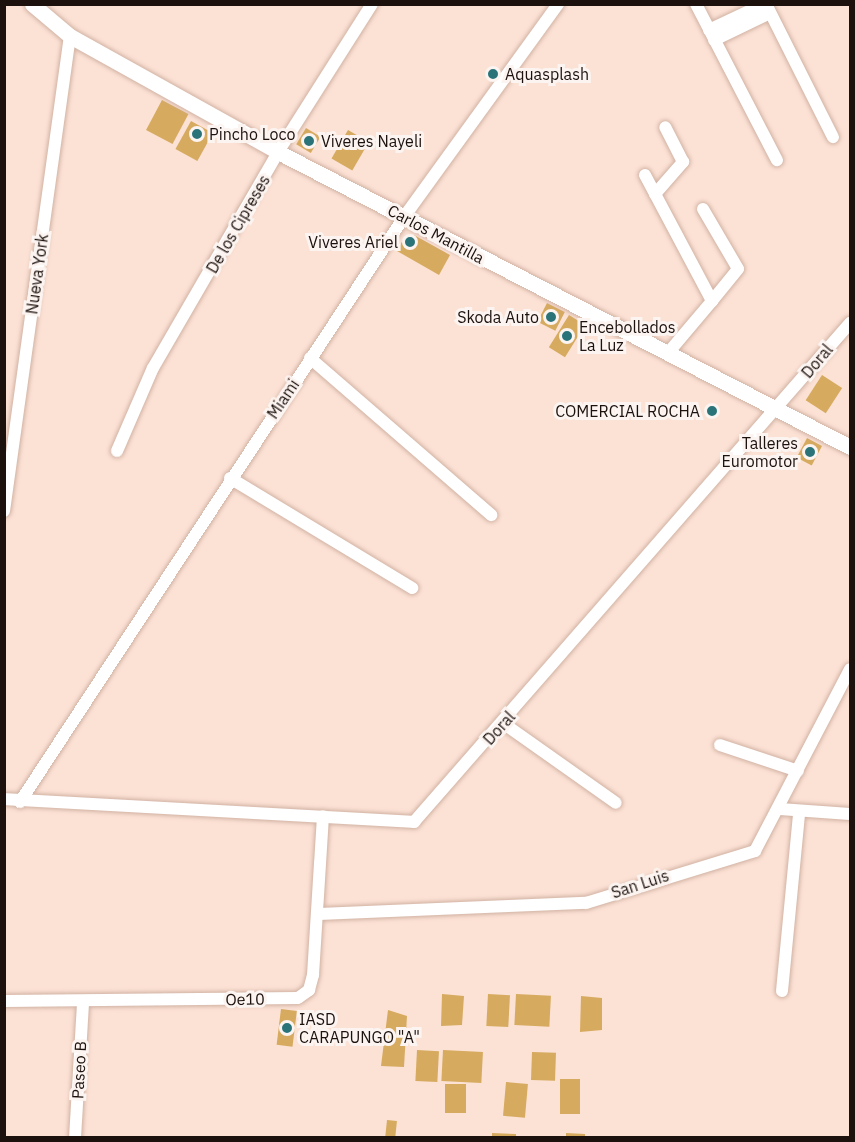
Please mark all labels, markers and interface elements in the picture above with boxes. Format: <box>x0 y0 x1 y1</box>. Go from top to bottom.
place label: Aquasplash <box>505 64 589 84</box>
marker: Aquasplash <box>486 67 500 81</box>
place label: Pincho Loco <box>209 124 295 144</box>
marker: Pincho Loco <box>190 127 204 141</box>
place label: Viveres Nayeli <box>321 131 422 151</box>
marker: Viveres Nayeli <box>302 134 316 148</box>
street label: De los Cipreses <box>202 171 274 277</box>
street label: Carlos Mantilla <box>384 200 488 268</box>
place label: Viveres Ariel <box>308 232 398 252</box>
street label: Nueva York <box>22 233 52 315</box>
marker: Viveres Ariel <box>403 235 417 249</box>
place label: Skoda Auto <box>457 307 539 327</box>
marker: Skoda Auto <box>544 310 558 324</box>
place label: Encebollados La Luz <box>579 317 676 355</box>
marker: Encebollados La Luz <box>560 329 574 343</box>
street label: Doral <box>797 340 837 382</box>
street label: Miami <box>263 376 303 422</box>
place label: COMERCIAL ROCHA <box>555 401 700 421</box>
marker: COMERCIAL ROCHA <box>705 404 719 418</box>
place label: Talleres Euromotor <box>722 433 798 471</box>
marker: Talleres Euromotor <box>803 445 817 459</box>
street label: Doral <box>479 707 519 749</box>
street label: San Luis <box>609 866 671 902</box>
street label: Oe10 <box>225 989 265 1009</box>
place label: IASD CARAPUNGO "A" <box>299 1009 420 1047</box>
marker: IASD CARAPUNGO "A" <box>280 1021 294 1035</box>
street label: Paseo B <box>68 1041 90 1099</box>

